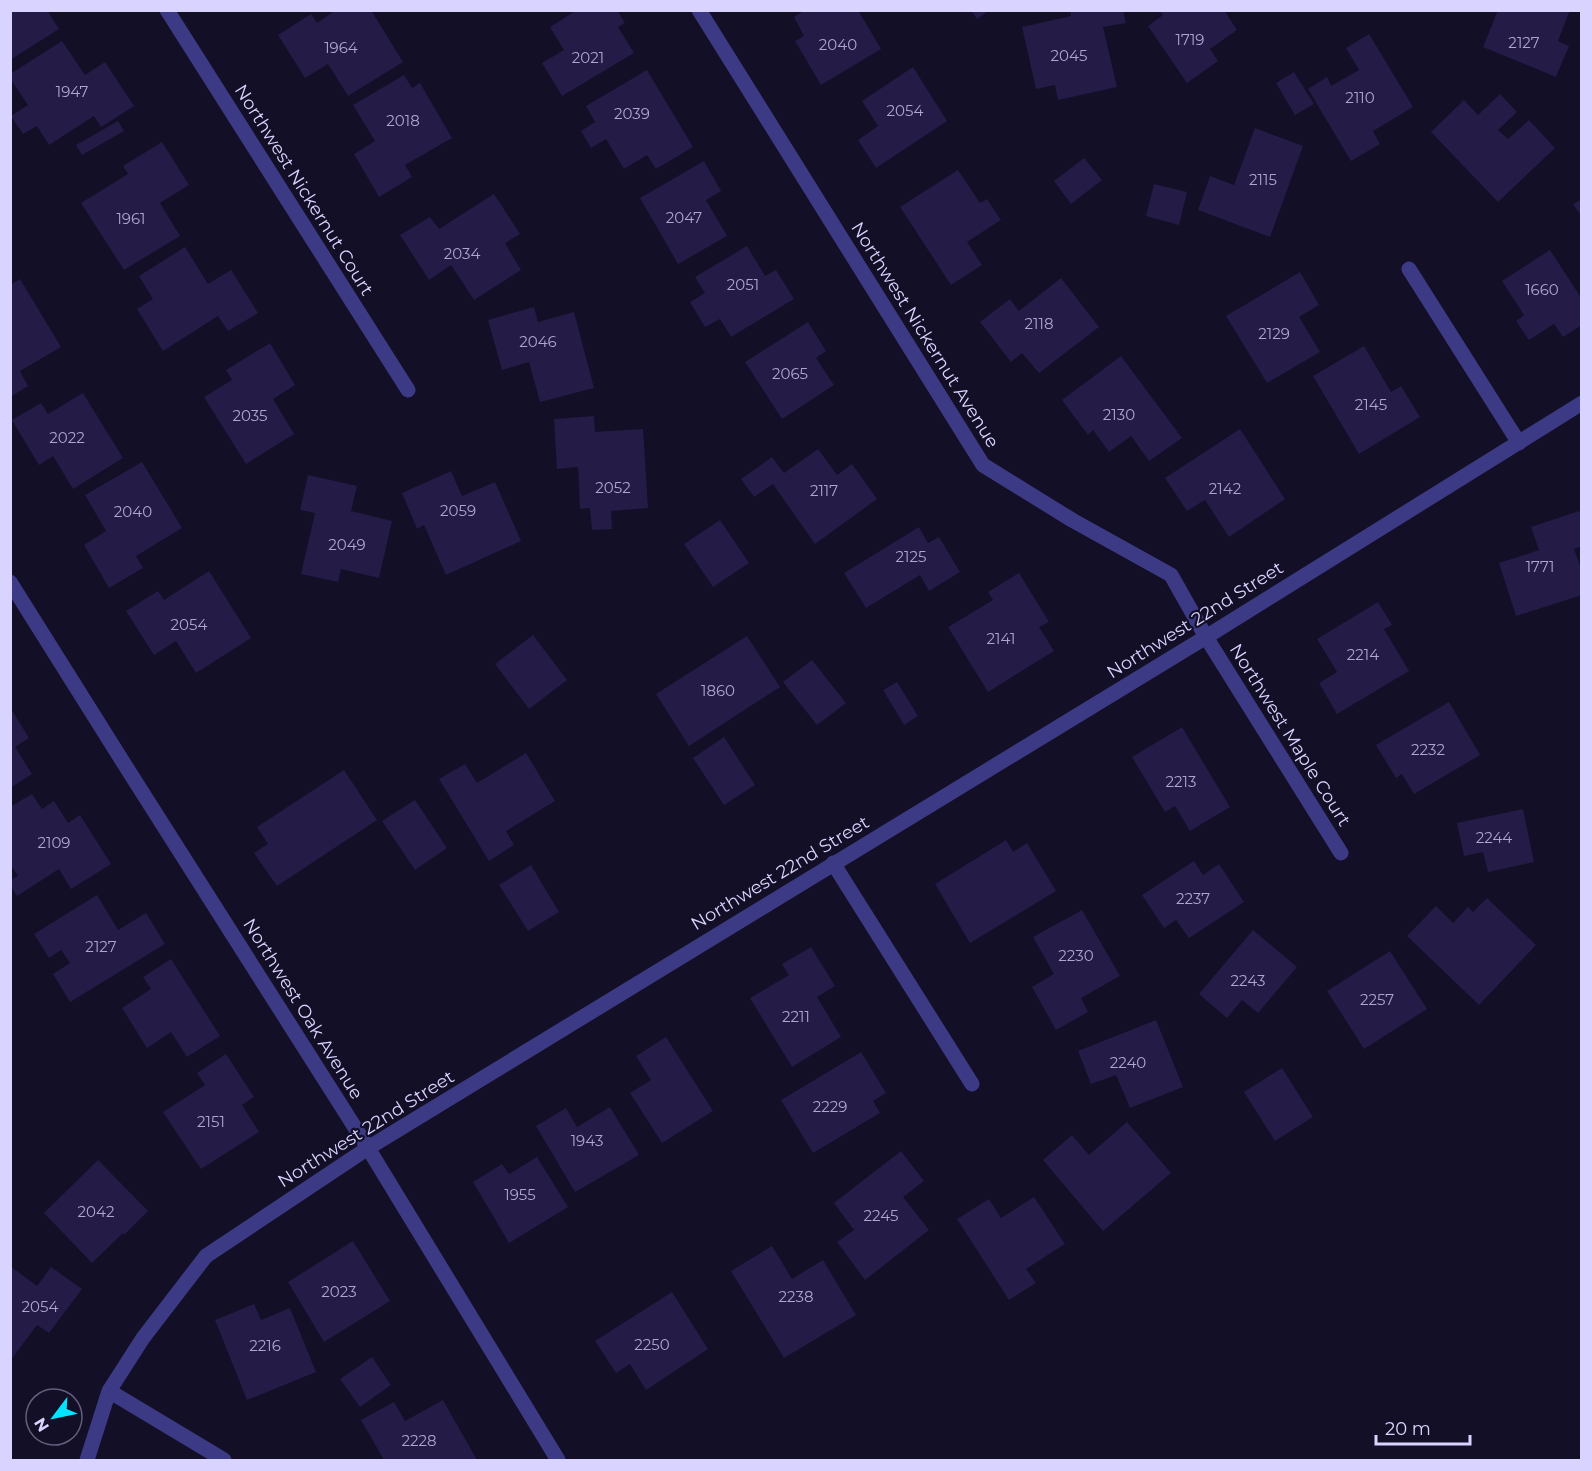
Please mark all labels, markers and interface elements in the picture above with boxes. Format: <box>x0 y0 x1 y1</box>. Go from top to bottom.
house number: 1719 <box>1176 30 1204 49</box>
house number: 2127 <box>1508 33 1540 52</box>
house number: 2040 <box>819 35 857 54</box>
house number: 1964 <box>324 38 358 57</box>
house number: 2045 <box>1051 46 1087 65</box>
house number: 2021 <box>572 48 604 67</box>
street label: Northwest Nickernut Court <box>230 80 378 300</box>
house number: 1947 <box>56 82 88 101</box>
house number: 2110 <box>1345 88 1375 107</box>
house number: 2054 <box>887 101 923 120</box>
house number: 2039 <box>614 104 650 123</box>
house number: 2018 <box>386 111 420 130</box>
house number: 2115 <box>1249 170 1277 189</box>
house number: 2047 <box>666 208 702 227</box>
house number: 1961 <box>116 209 146 228</box>
street label: Northwest Nickernut Avenue <box>846 218 1004 452</box>
house number: 2034 <box>444 244 480 263</box>
house number: 2051 <box>727 275 759 294</box>
house number: 1660 <box>1525 280 1559 299</box>
house number: 2118 <box>1025 314 1053 333</box>
house number: 2129 <box>1258 324 1290 343</box>
house number: 2046 <box>519 332 557 351</box>
house number: 2065 <box>772 364 808 383</box>
house number: 2145 <box>1355 395 1387 414</box>
house number: 2130 <box>1103 405 1135 424</box>
house number: 2035 <box>232 406 268 425</box>
house number: 2022 <box>49 428 85 447</box>
house number: 2052 <box>595 478 631 497</box>
house number: 2142 <box>1209 479 1241 498</box>
house number: 2117 <box>810 481 838 500</box>
house number: 2059 <box>440 501 476 520</box>
house number: 2040 <box>114 502 152 521</box>
house number: 2049 <box>328 535 366 554</box>
house number: 2125 <box>896 547 926 566</box>
street label: Northwest 22nd Street <box>1103 557 1287 683</box>
house number: 1771 <box>1526 557 1554 576</box>
house number: 2054 <box>171 615 207 634</box>
house number: 2141 <box>987 629 1015 648</box>
street label: Northwest Maple Court <box>1225 640 1355 830</box>
house number: 2214 <box>1347 645 1379 664</box>
house number: 1860 <box>701 681 735 700</box>
house number: 2232 <box>1411 740 1445 759</box>
house number: 2213 <box>1166 772 1196 791</box>
street label: Northwest 22nd Street <box>687 811 873 935</box>
house number: 2244 <box>1476 828 1512 847</box>
house number: 2109 <box>37 833 71 852</box>
house number: 2237 <box>1176 889 1210 908</box>
street label: Northwest Oak Avenue <box>238 915 368 1104</box>
house number: 2127 <box>85 937 117 956</box>
house number: 2230 <box>1058 946 1094 965</box>
house number: 2243 <box>1231 971 1265 990</box>
house number: 2257 <box>1360 990 1394 1009</box>
house number: 2211 <box>782 1007 810 1026</box>
house number: 2240 <box>1110 1053 1146 1072</box>
street label: Northwest 22nd Street <box>274 1066 458 1192</box>
house number: 2229 <box>813 1097 847 1116</box>
house number: 2151 <box>197 1112 225 1131</box>
house number: 1943 <box>571 1131 603 1150</box>
house number: 1955 <box>504 1185 536 1204</box>
house number: 2042 <box>78 1202 114 1221</box>
house number: 2245 <box>863 1206 899 1225</box>
house number: 2023 <box>321 1282 357 1301</box>
house number: 2238 <box>778 1287 814 1306</box>
house number: 2054 <box>22 1297 58 1316</box>
house number: 2250 <box>634 1335 670 1354</box>
house number: 2216 <box>249 1336 281 1355</box>
north arrow <box>24 1387 84 1447</box>
scale bar <box>1376 1408 1470 1446</box>
text: N <box>30 1414 53 1435</box>
text: 20 m <box>1385 1418 1431 1440</box>
house number: 2228 <box>401 1431 437 1450</box>

